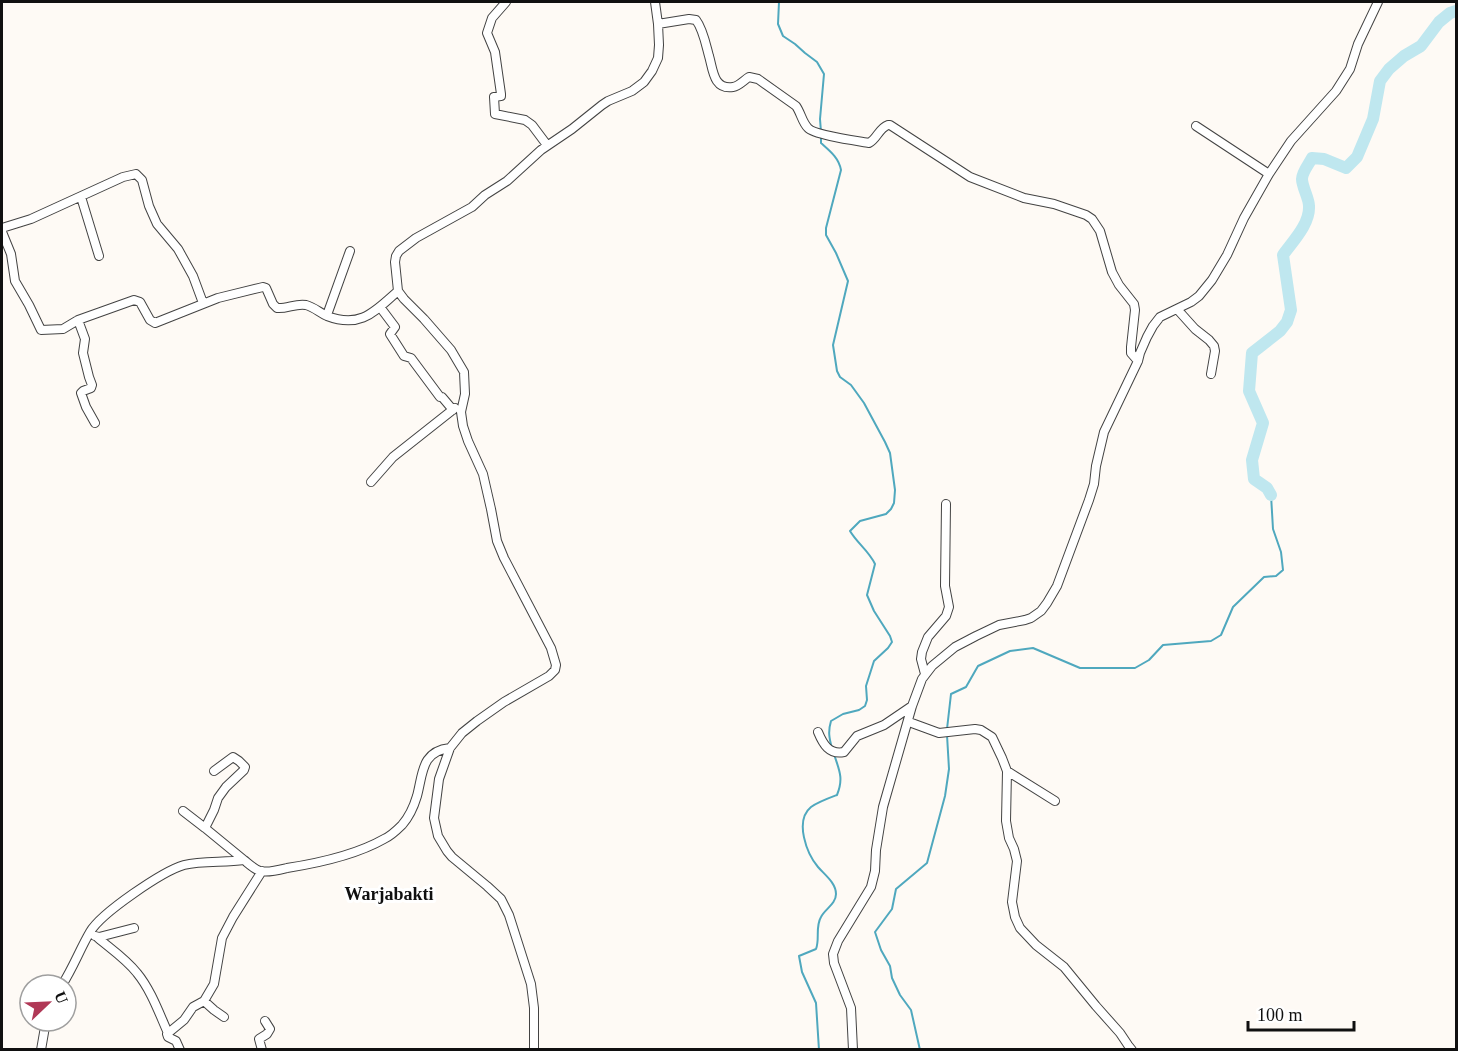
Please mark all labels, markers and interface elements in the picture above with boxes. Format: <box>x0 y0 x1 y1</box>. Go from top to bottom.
district label: Warjabakti <box>344 884 434 904</box>
north arrow <box>18 973 78 1033</box>
text: U <box>51 989 72 1006</box>
scale bar <box>1248 994 1354 1032</box>
text: 100 m <box>1257 1005 1303 1025</box>

